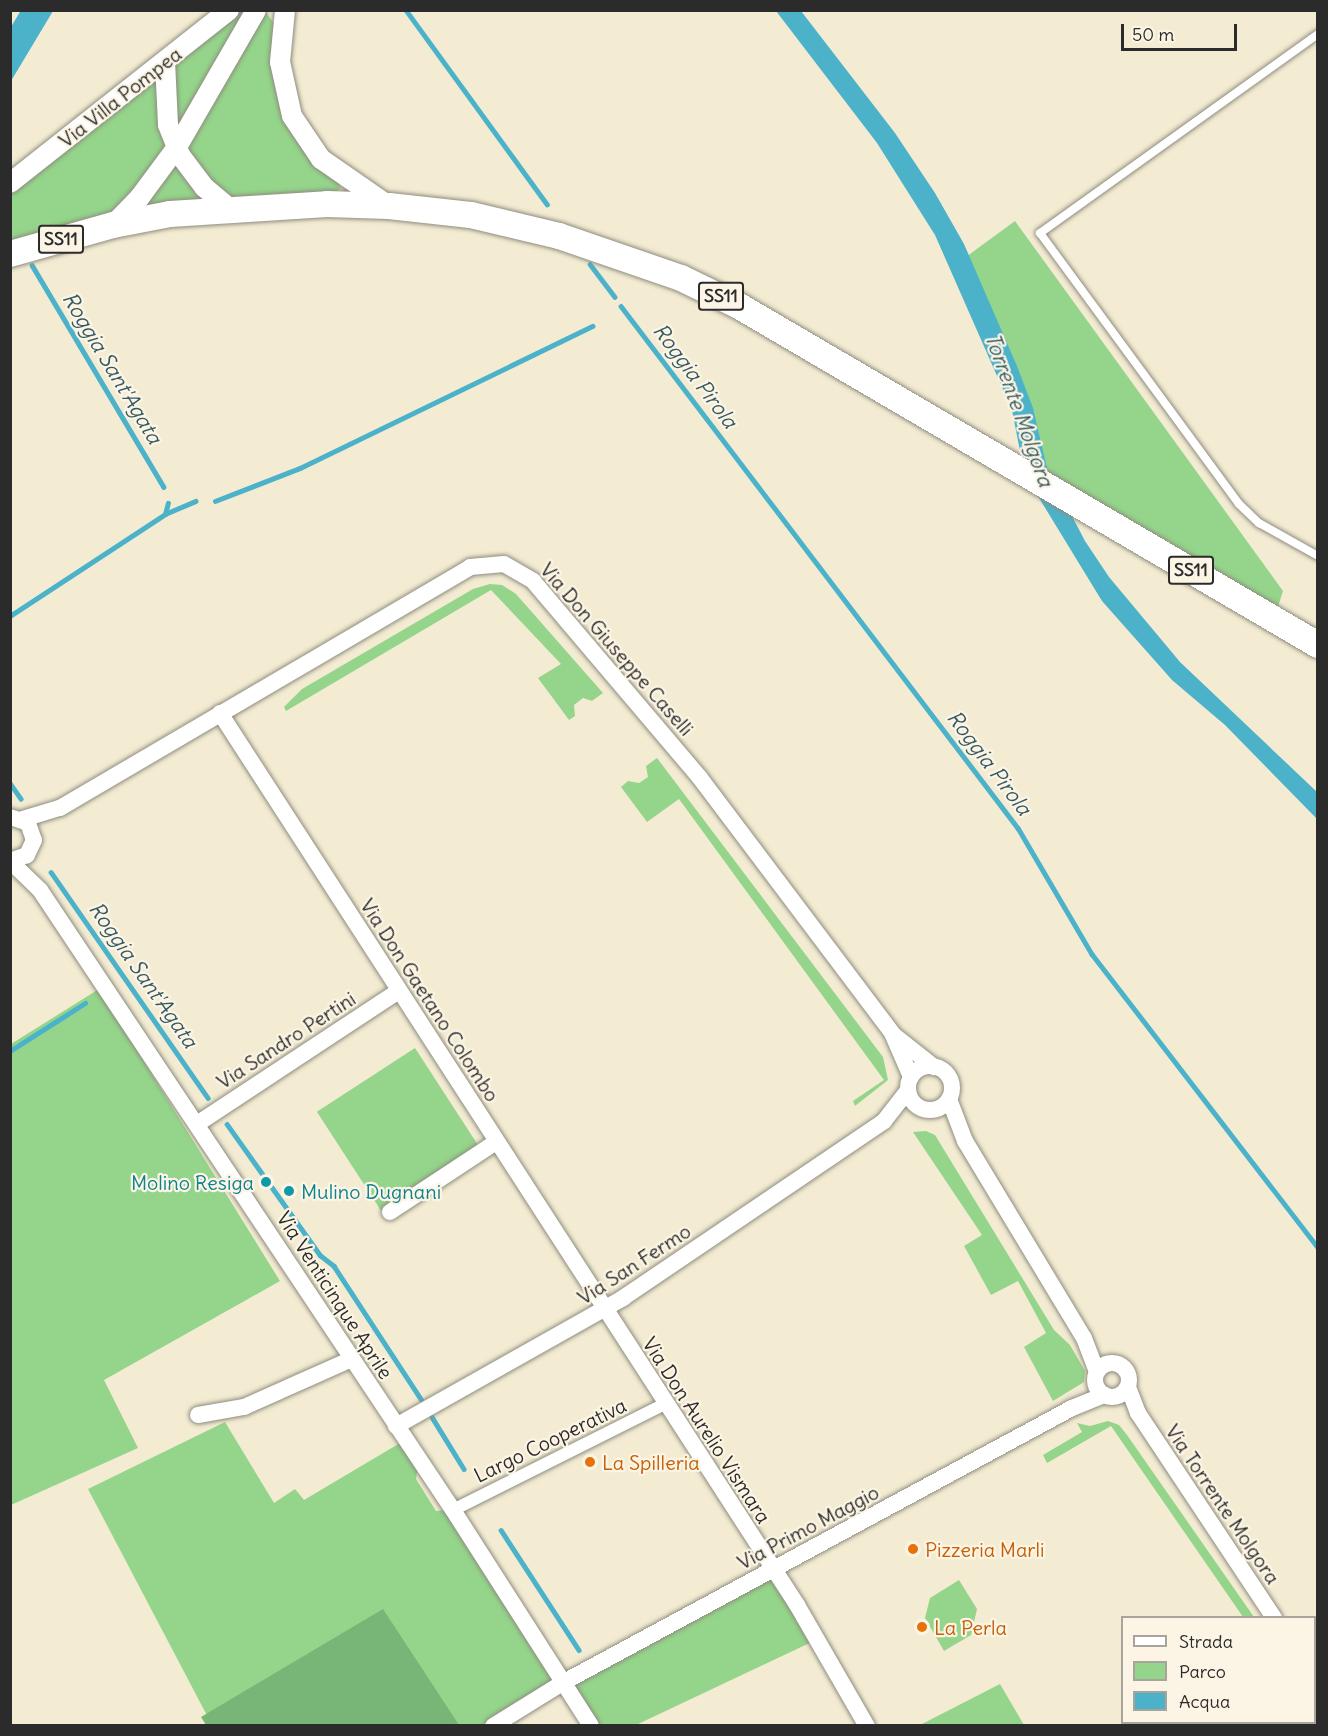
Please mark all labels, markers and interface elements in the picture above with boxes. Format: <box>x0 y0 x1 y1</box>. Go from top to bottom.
scale bar <box>1124 12 1240 50</box>
text: 50 m <box>1132 23 1174 46</box>
street label: Via Villa Pompea <box>54 42 186 152</box>
road number: SS11 <box>37 224 85 254</box>
road number: SS11 <box>697 281 745 311</box>
water label: Roggia Sant'Agata <box>57 288 167 448</box>
water label: Roggia Pirola <box>648 319 742 433</box>
water label: Torrente Molgora <box>980 330 1058 490</box>
road number: SS11 <box>1167 555 1215 585</box>
street label: Via Don Giuseppe Caselli <box>535 558 699 740</box>
water label: Roggia Pirola <box>942 706 1036 820</box>
street label: Via Don Gaetano Colombo <box>355 894 505 1106</box>
water label: Roggia Sant'Agata <box>83 897 203 1053</box>
street label: Via Sandro Pertini <box>212 986 360 1094</box>
place label: Molino Resiga <box>131 1170 254 1194</box>
marker: Molino Resiga <box>259 1175 273 1189</box>
place label: Mulino Dugnani <box>301 1179 441 1203</box>
marker: Mulino Dugnani <box>282 1184 296 1198</box>
street label: Via Venticinque Aprile <box>272 1207 398 1383</box>
street label: Via San Fermo <box>573 1219 695 1309</box>
street label: Via Don Aurelio Vismara <box>638 1332 776 1528</box>
street label: Largo Cooperativa <box>470 1393 630 1487</box>
street label: Via Torrente Molgora <box>1161 1420 1285 1588</box>
place label: La Spilleria <box>602 1450 700 1474</box>
marker: La Spilleria <box>583 1455 597 1469</box>
street label: Via Primo Maggio <box>733 1480 883 1574</box>
place label: Pizzeria Marli <box>925 1537 1044 1561</box>
marker: Pizzeria Marli <box>906 1542 920 1556</box>
place label: La Perla <box>934 1615 1007 1639</box>
legend <box>1121 1616 1316 1724</box>
marker: La Perla <box>915 1620 929 1634</box>
text: Strada <box>1179 1630 1233 1653</box>
text: Parco <box>1179 1660 1226 1683</box>
text: Acqua <box>1179 1690 1230 1713</box>

